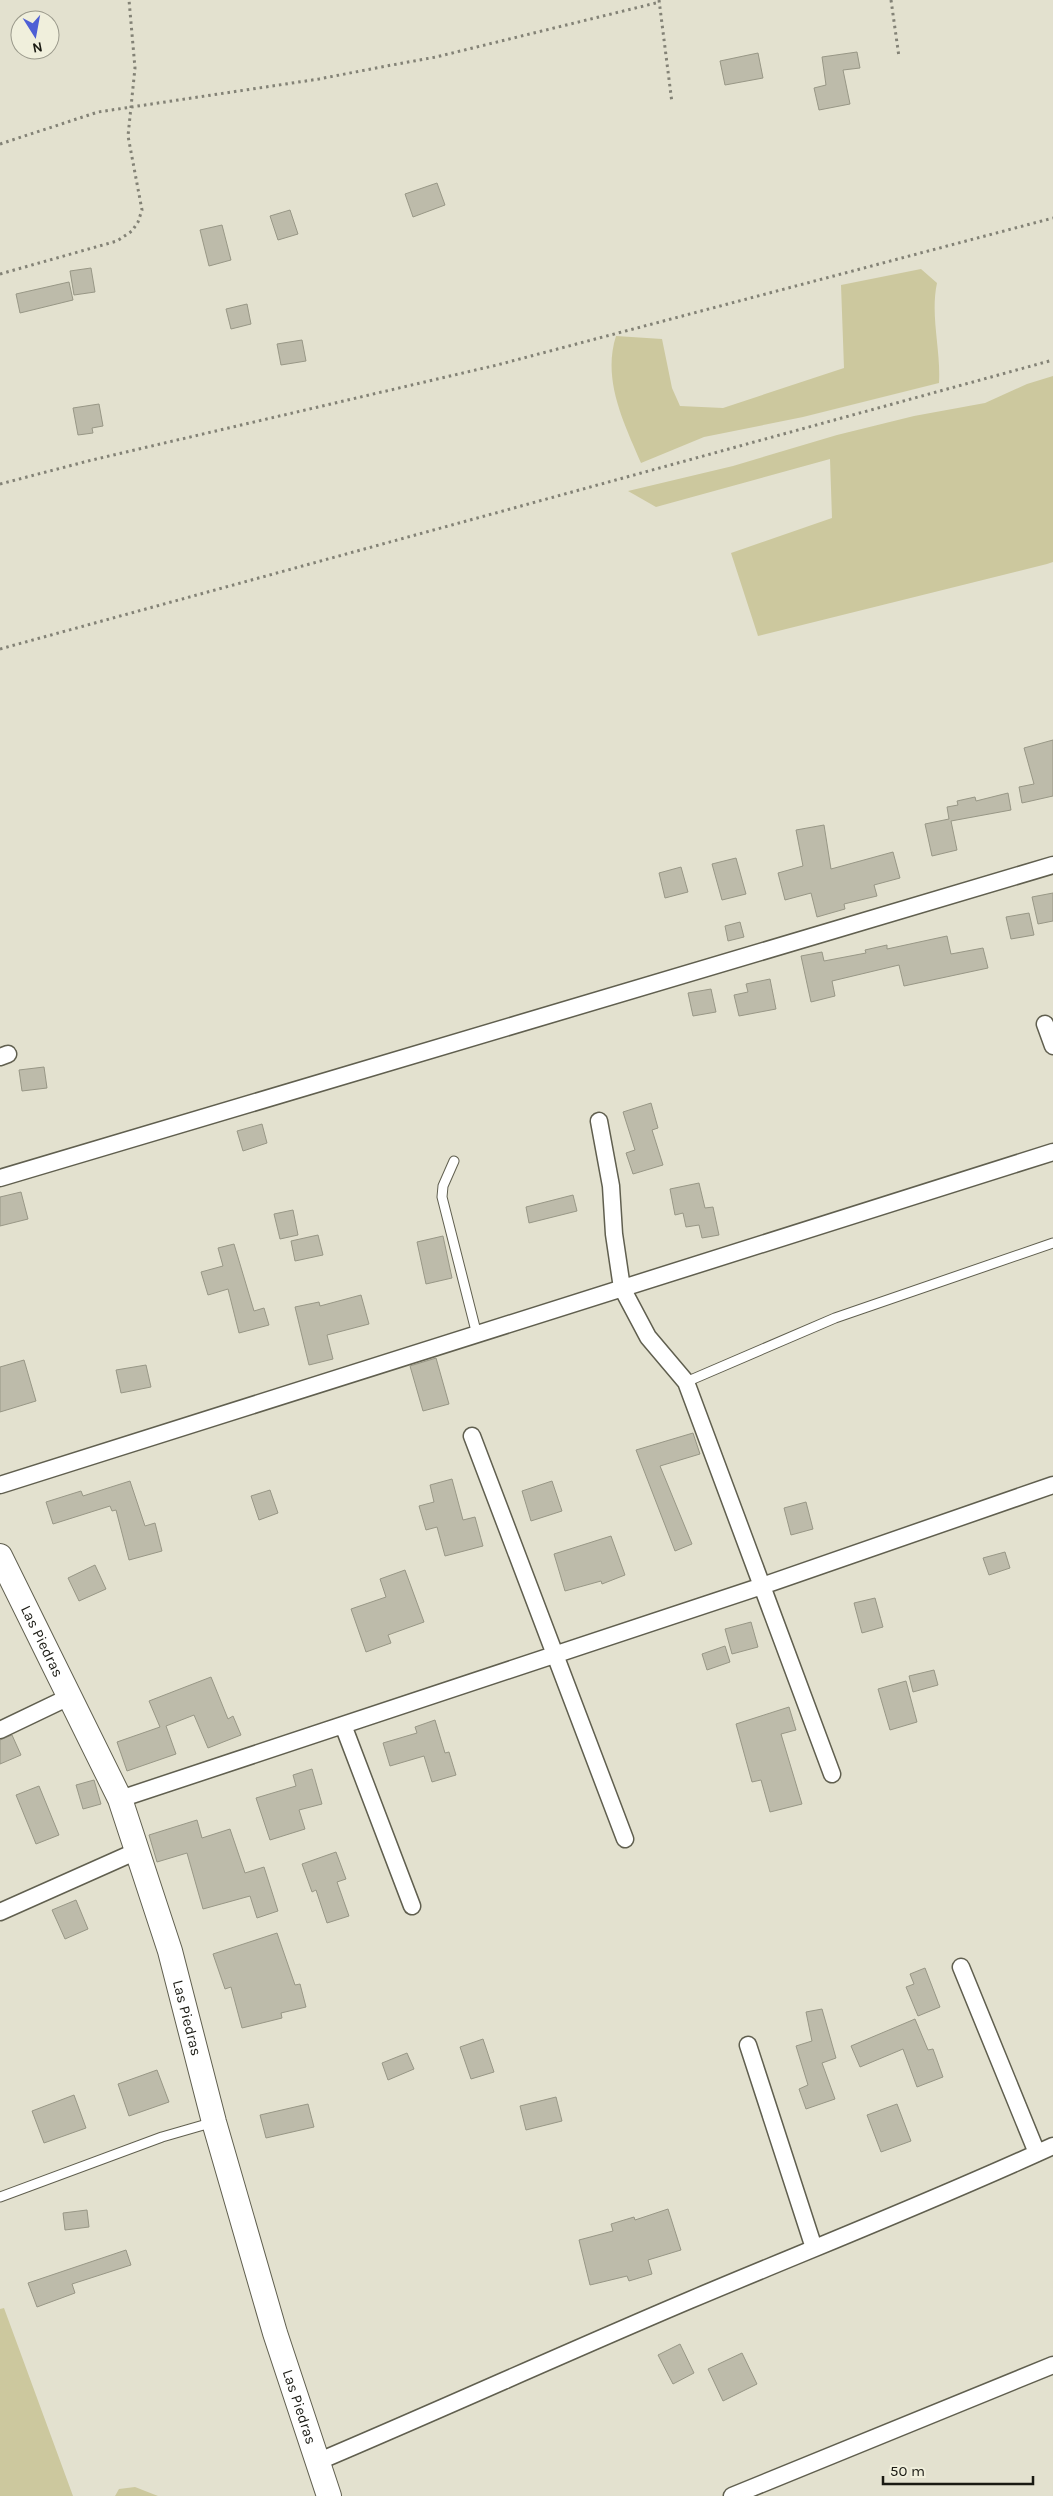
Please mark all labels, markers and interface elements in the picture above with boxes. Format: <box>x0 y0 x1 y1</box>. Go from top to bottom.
north arrow <box>10 10 60 60</box>
text: N <box>31 38 44 57</box>
street label: Las Piedras <box>17 1602 67 1680</box>
street label: Las Piedras <box>169 1978 206 2058</box>
street label: Las Piedras <box>279 2367 320 2447</box>
scale bar <box>883 2454 1033 2486</box>
text: 50 m <box>890 2462 925 2480</box>

